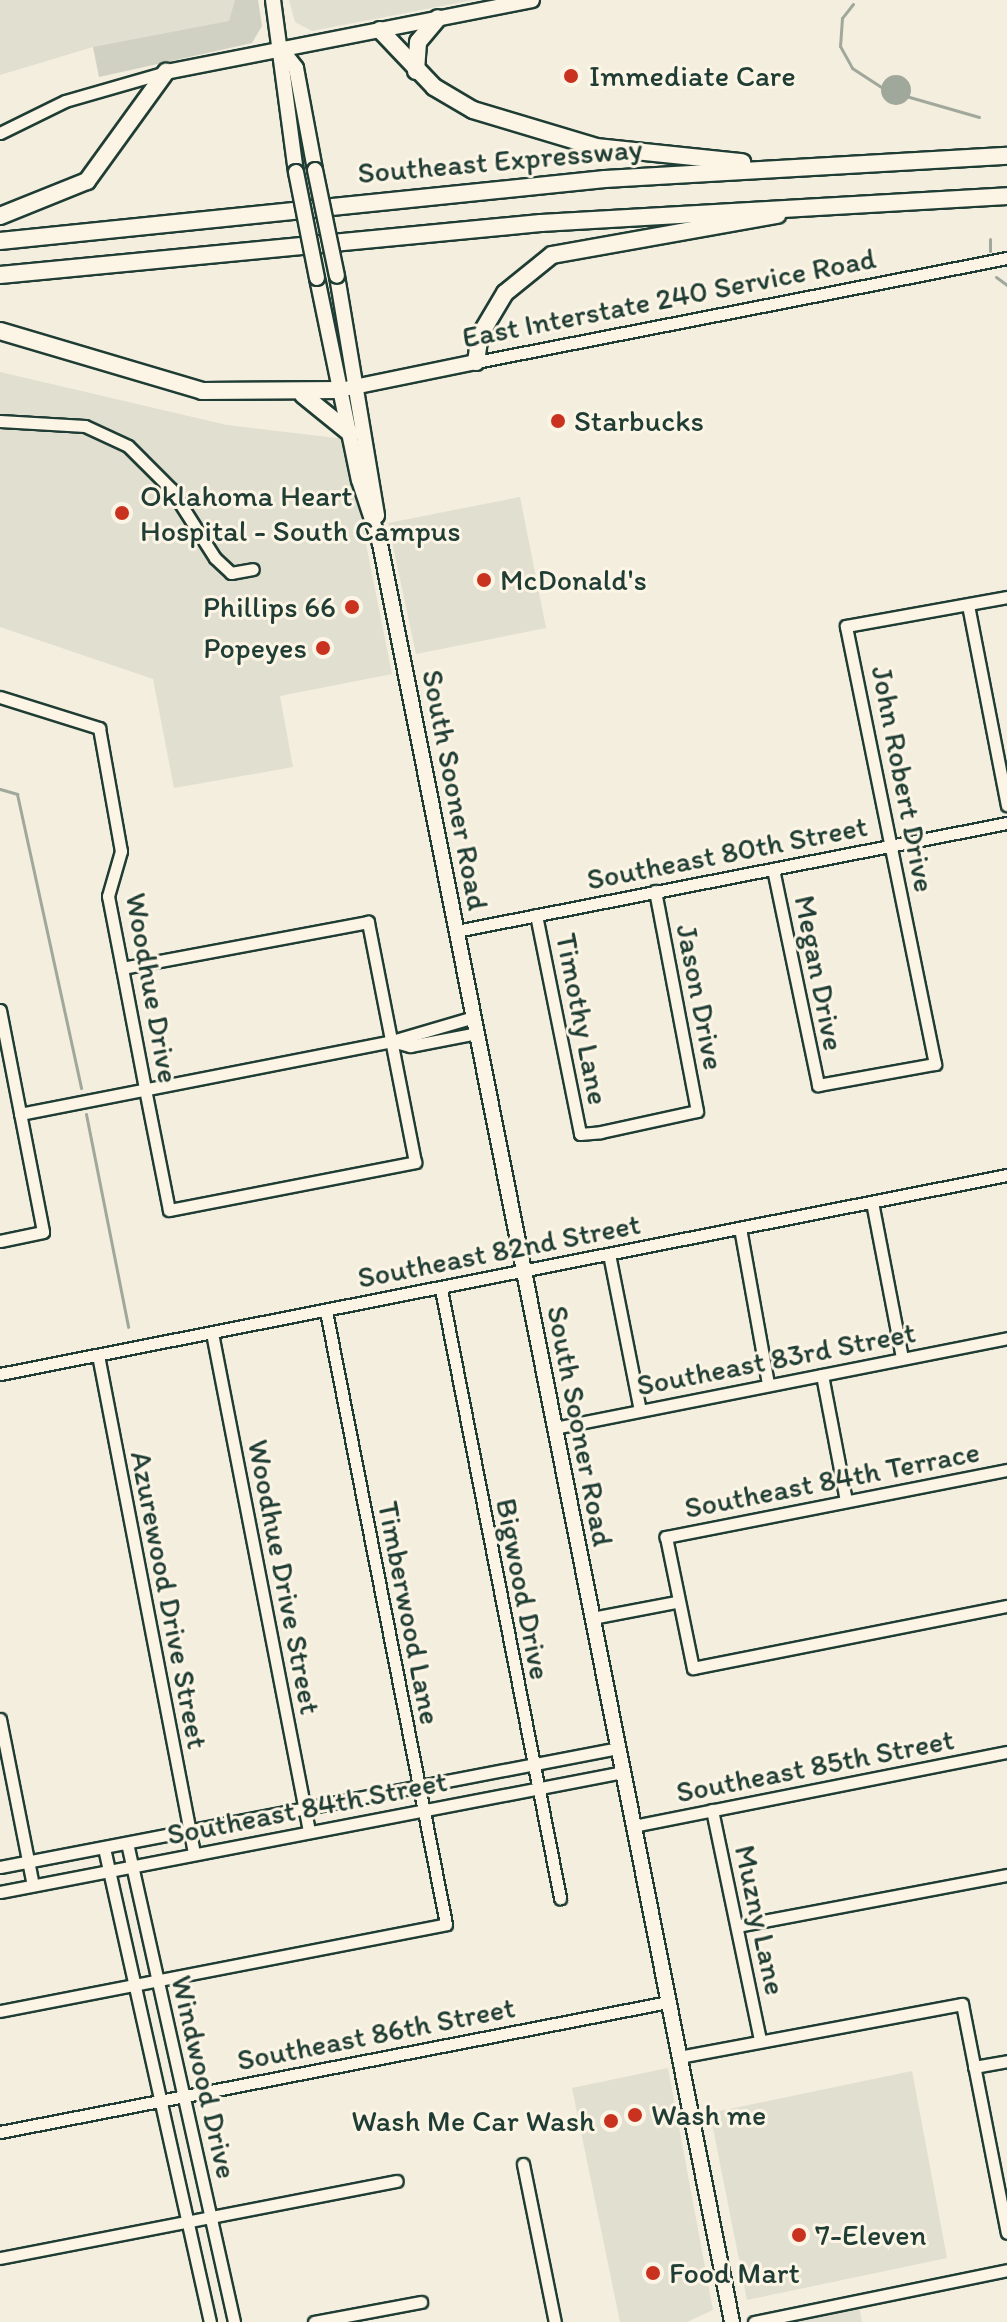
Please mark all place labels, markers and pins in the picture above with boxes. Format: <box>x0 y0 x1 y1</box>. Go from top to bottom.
place label: Immediate Care <box>589 58 797 94</box>
marker: Immediate Care <box>560 65 582 87</box>
place label: Starbucks <box>574 403 704 439</box>
marker: Starbucks <box>549 412 567 430</box>
place label: Oklahoma Heart Hospital - South Campus <box>140 478 460 548</box>
marker: Oklahoma Heart Hospital - South Campus <box>111 502 133 524</box>
place label: McDonald's <box>500 562 647 598</box>
marker: McDonald's <box>475 571 493 589</box>
place label: Phillips 66 <box>203 589 336 625</box>
marker: Phillips 66 <box>343 598 361 616</box>
place label: Popeyes <box>203 630 307 666</box>
marker: Popeyes <box>314 639 332 657</box>
place label: Wash me <box>651 2097 766 2133</box>
place label: Wash Me Car Wash <box>352 2103 595 2139</box>
marker: Wash me <box>626 2106 644 2124</box>
marker: Wash Me Car Wash <box>602 2112 620 2130</box>
place label: 7-Eleven <box>815 2217 926 2253</box>
marker: 7-Eleven <box>790 2226 808 2244</box>
place label: Food Mart <box>669 2255 800 2291</box>
marker: Food Mart <box>644 2264 662 2282</box>

